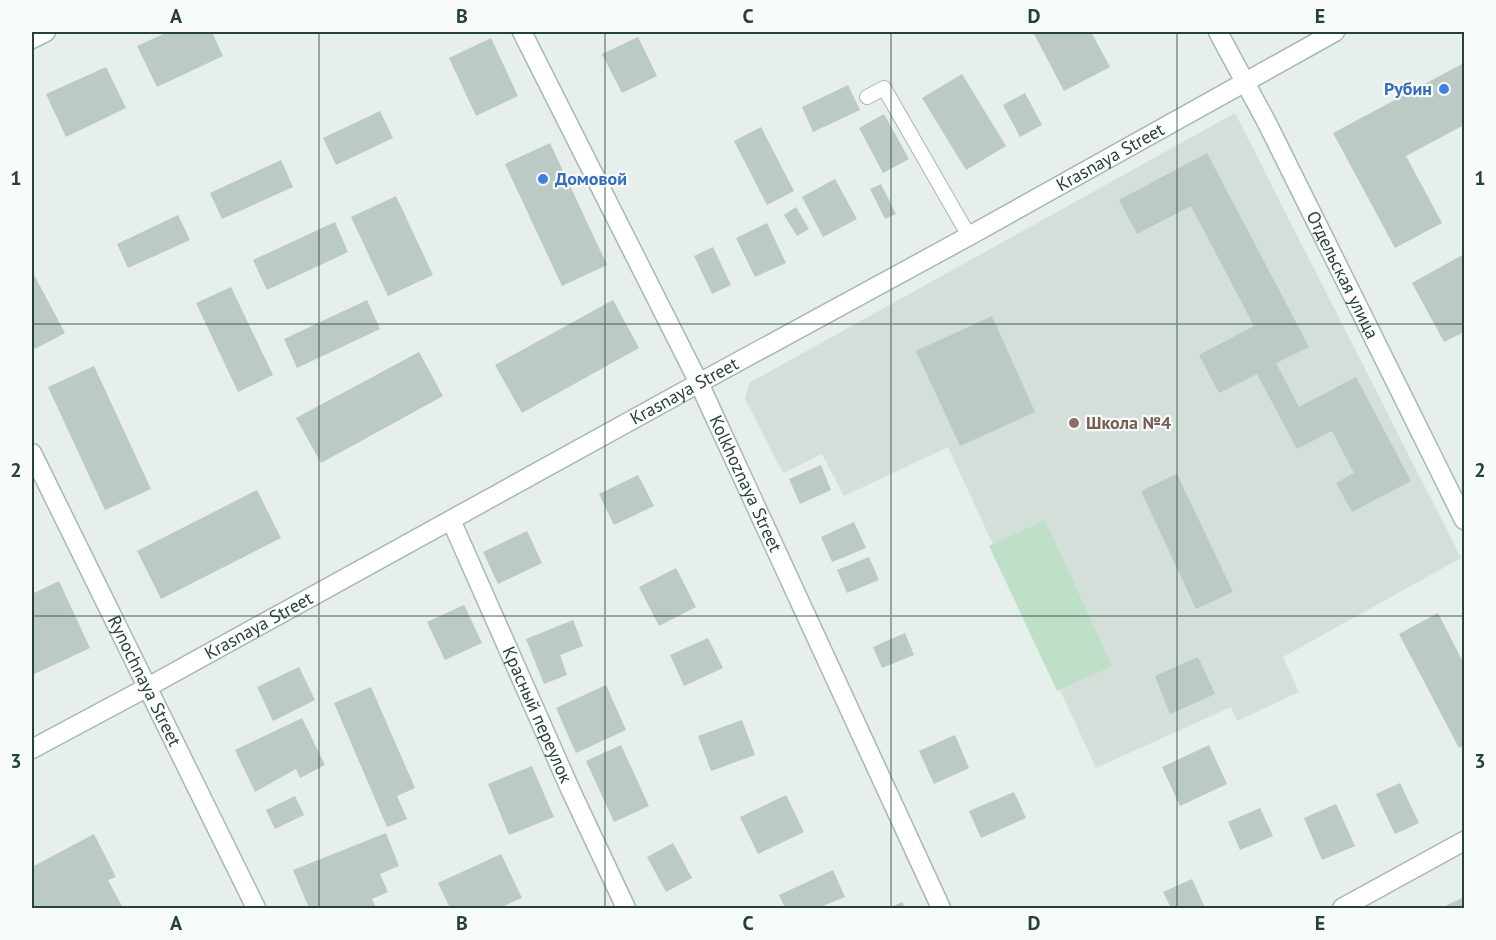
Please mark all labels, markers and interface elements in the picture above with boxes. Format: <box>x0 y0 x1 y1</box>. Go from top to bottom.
text: A <box>170 3 183 29</box>
text: B <box>456 3 468 29</box>
text: C <box>742 3 754 29</box>
text: D <box>1028 3 1041 29</box>
text: E <box>1315 3 1325 29</box>
place label: Рубин <box>1384 77 1432 100</box>
marker: Рубин <box>1437 82 1451 96</box>
street label: Krasnaya Street <box>1052 118 1168 196</box>
text: 1 <box>10 165 22 191</box>
text: 1 <box>1474 165 1486 191</box>
place label: Домовой <box>555 167 627 190</box>
marker: Домовой <box>536 172 550 186</box>
street label: Отдельская улица <box>1302 207 1384 342</box>
street label: Krasnaya Street <box>626 352 742 430</box>
place label: Школа №4 <box>1086 411 1171 434</box>
street label: Kolkhoznaya Street <box>704 412 787 555</box>
marker: Школа №4 <box>1067 416 1081 430</box>
text: 2 <box>10 457 22 483</box>
text: 2 <box>1474 457 1486 483</box>
street label: Krasnaya Street <box>200 586 317 664</box>
street label: Rynochnaya Street <box>103 611 187 750</box>
street label: Красный переулок <box>497 643 578 787</box>
text: 3 <box>10 748 22 774</box>
text: 3 <box>1474 748 1486 774</box>
text: A <box>170 910 183 936</box>
text: B <box>456 910 468 936</box>
text: C <box>742 910 754 936</box>
text: D <box>1028 910 1041 936</box>
text: E <box>1315 910 1325 936</box>

